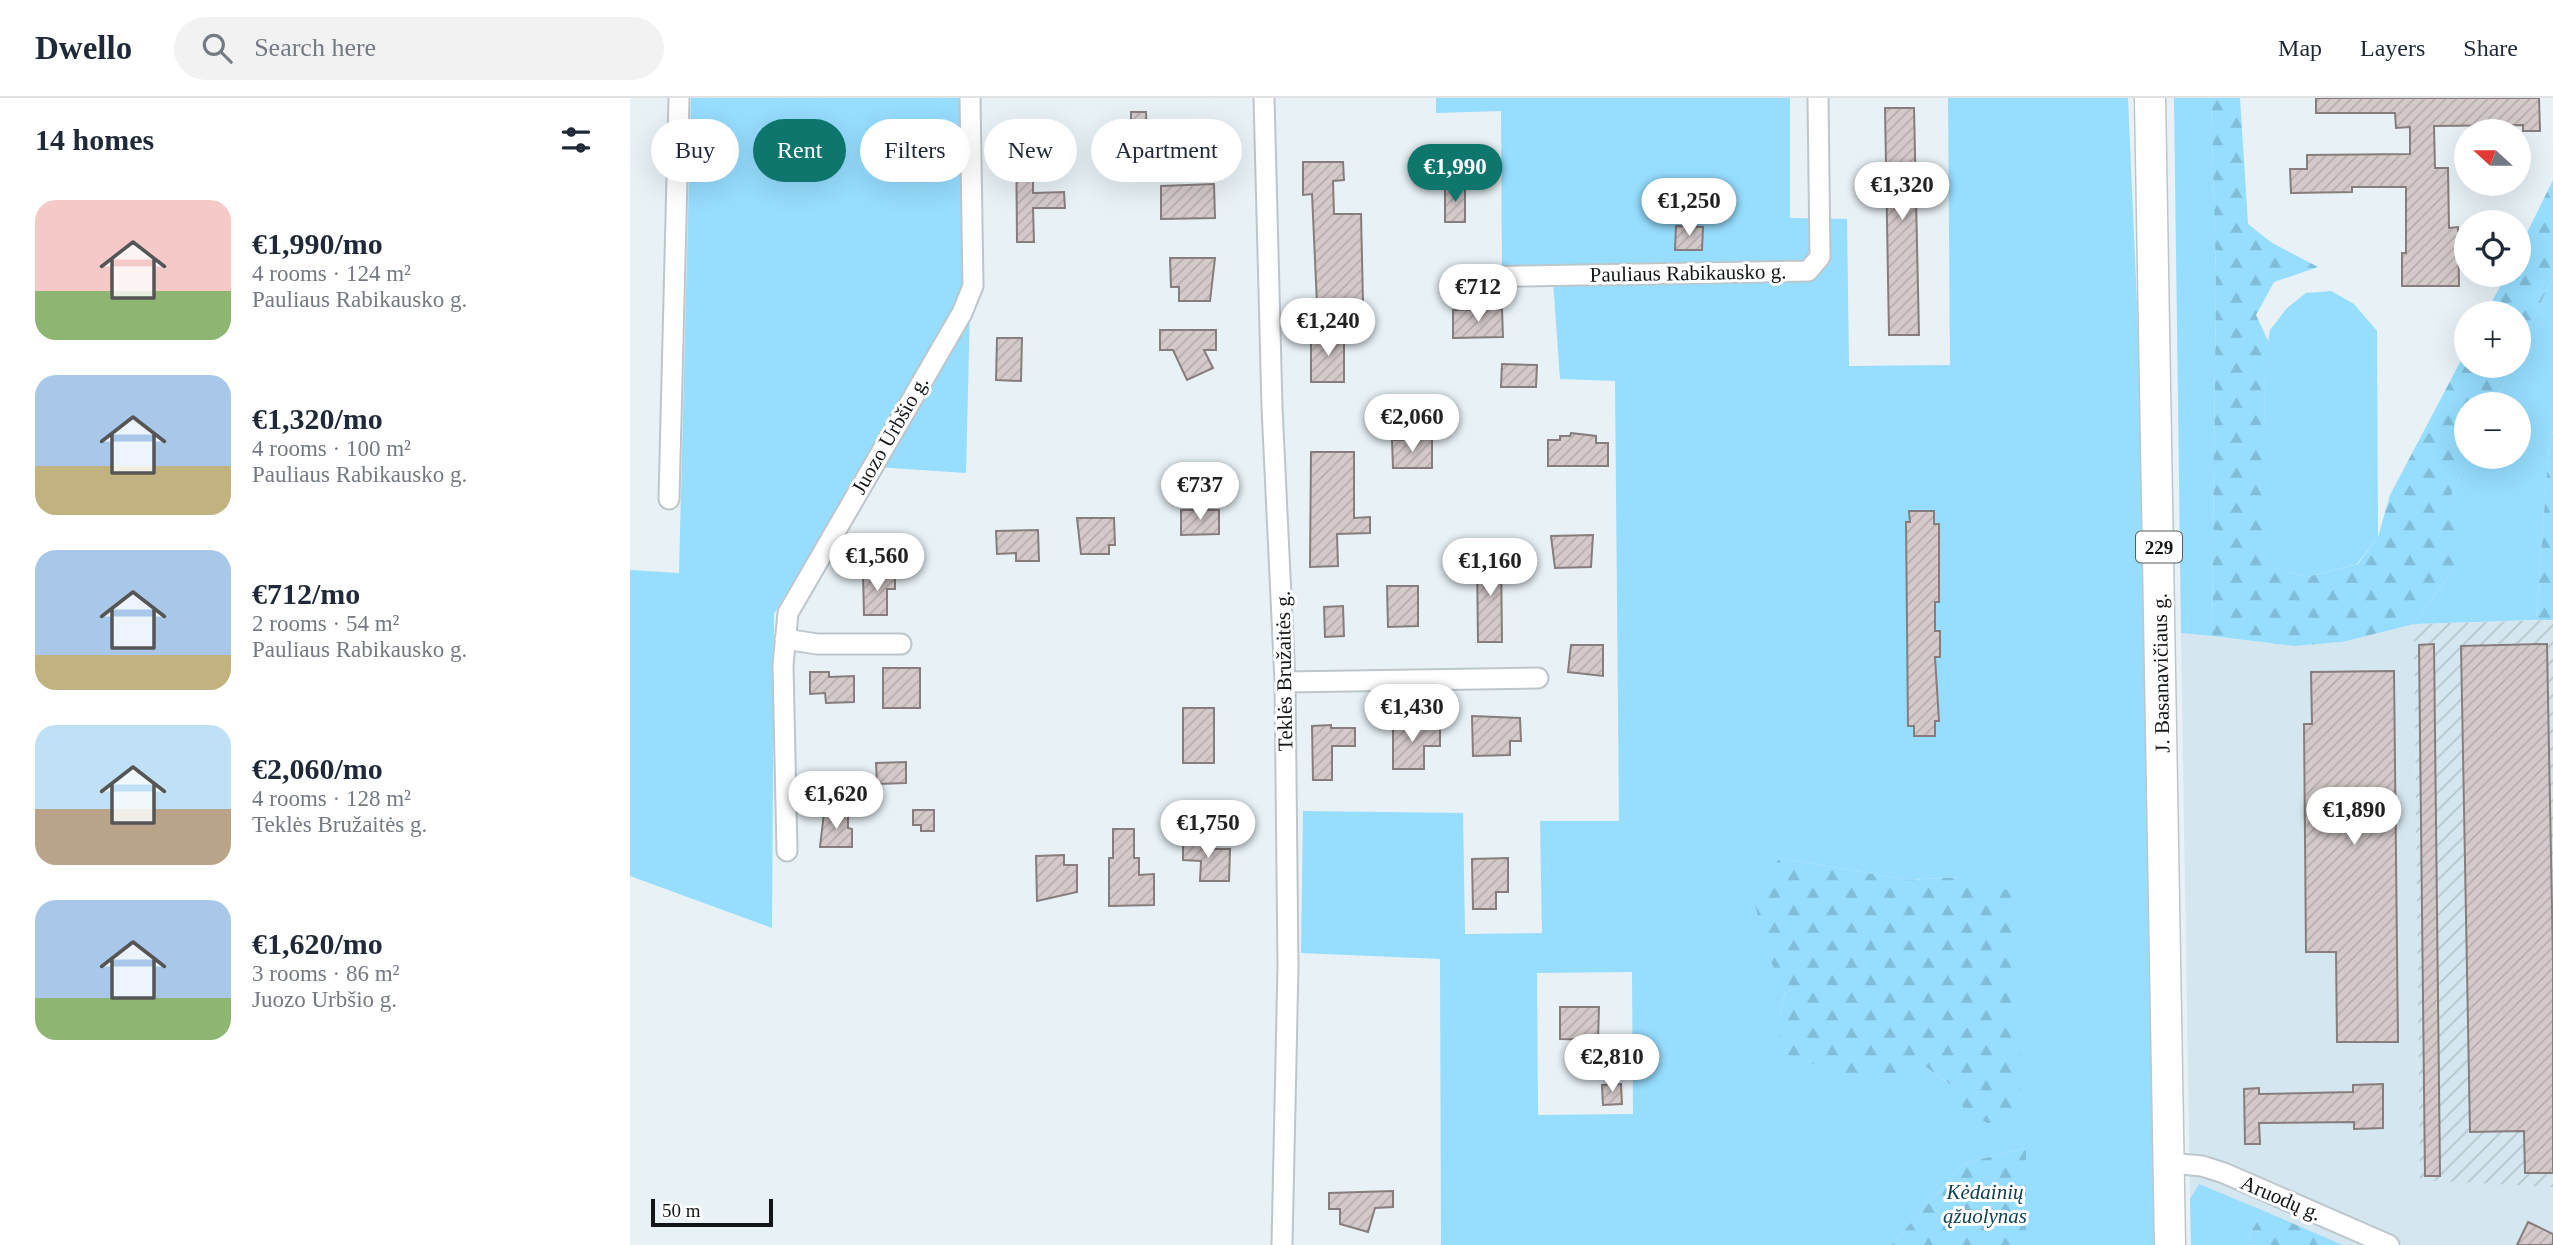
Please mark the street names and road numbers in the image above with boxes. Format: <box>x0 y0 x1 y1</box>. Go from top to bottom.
street label: Pauliaus Rabikausko g. <box>1590 259 1786 287</box>
street label: Juozo Urbšio g. <box>847 372 933 498</box>
road number: 229 <box>2136 531 2182 562</box>
street label: Teklės Bružaitės g. <box>1271 591 1297 751</box>
street label: J. Basanavičiaus g. <box>2148 593 2174 753</box>
street label: Aruodų g. <box>2237 1170 2325 1226</box>

